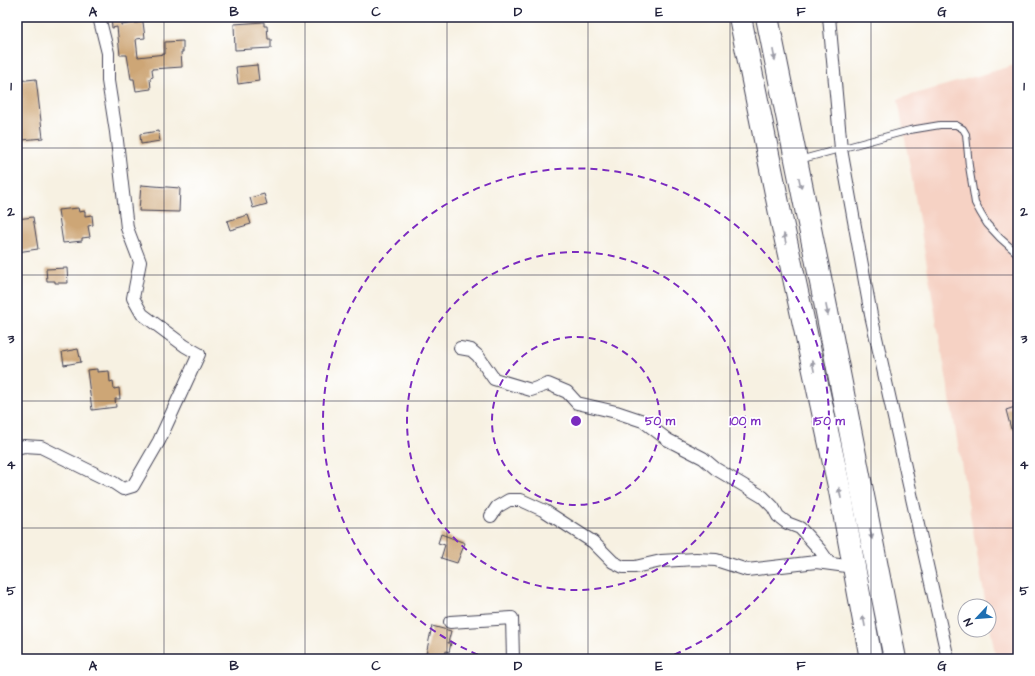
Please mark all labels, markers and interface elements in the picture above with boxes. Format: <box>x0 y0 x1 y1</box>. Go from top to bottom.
text: A <box>89 3 98 21</box>
text: B <box>229 3 239 21</box>
text: C <box>371 3 381 21</box>
text: D <box>514 3 523 21</box>
text: E <box>655 3 663 21</box>
text: F <box>796 3 806 21</box>
text: G <box>937 3 947 21</box>
one-way arrow <box>772 49 778 61</box>
text: 1 <box>10 77 12 95</box>
text: 1 <box>1023 77 1025 95</box>
one-way arrow <box>798 176 804 189</box>
text: 2 <box>6 203 15 221</box>
text: 2 <box>1019 203 1028 221</box>
one-way arrow <box>782 233 788 245</box>
one-way arrow <box>824 304 830 316</box>
text: 3 <box>7 330 15 348</box>
text: 3 <box>1020 330 1028 348</box>
one-way arrow <box>809 360 815 372</box>
text: 50 m <box>645 413 676 430</box>
text: 100 m <box>730 413 761 430</box>
text: 150 m <box>813 413 846 430</box>
centre of rings <box>569 414 583 428</box>
text: 4 <box>7 456 16 474</box>
text: 4 <box>1020 456 1029 474</box>
one-way arrow <box>836 487 842 499</box>
one-way arrow <box>868 528 874 540</box>
text: 5 <box>6 582 16 600</box>
text: 5 <box>1019 582 1029 600</box>
north arrow <box>957 598 997 638</box>
one-way arrow <box>861 615 867 627</box>
text: N <box>960 616 977 629</box>
text: A <box>89 657 98 675</box>
text: B <box>229 657 239 675</box>
text: C <box>371 657 381 675</box>
text: D <box>514 657 523 675</box>
text: E <box>655 657 663 675</box>
text: F <box>796 657 806 675</box>
text: G <box>937 657 947 675</box>

